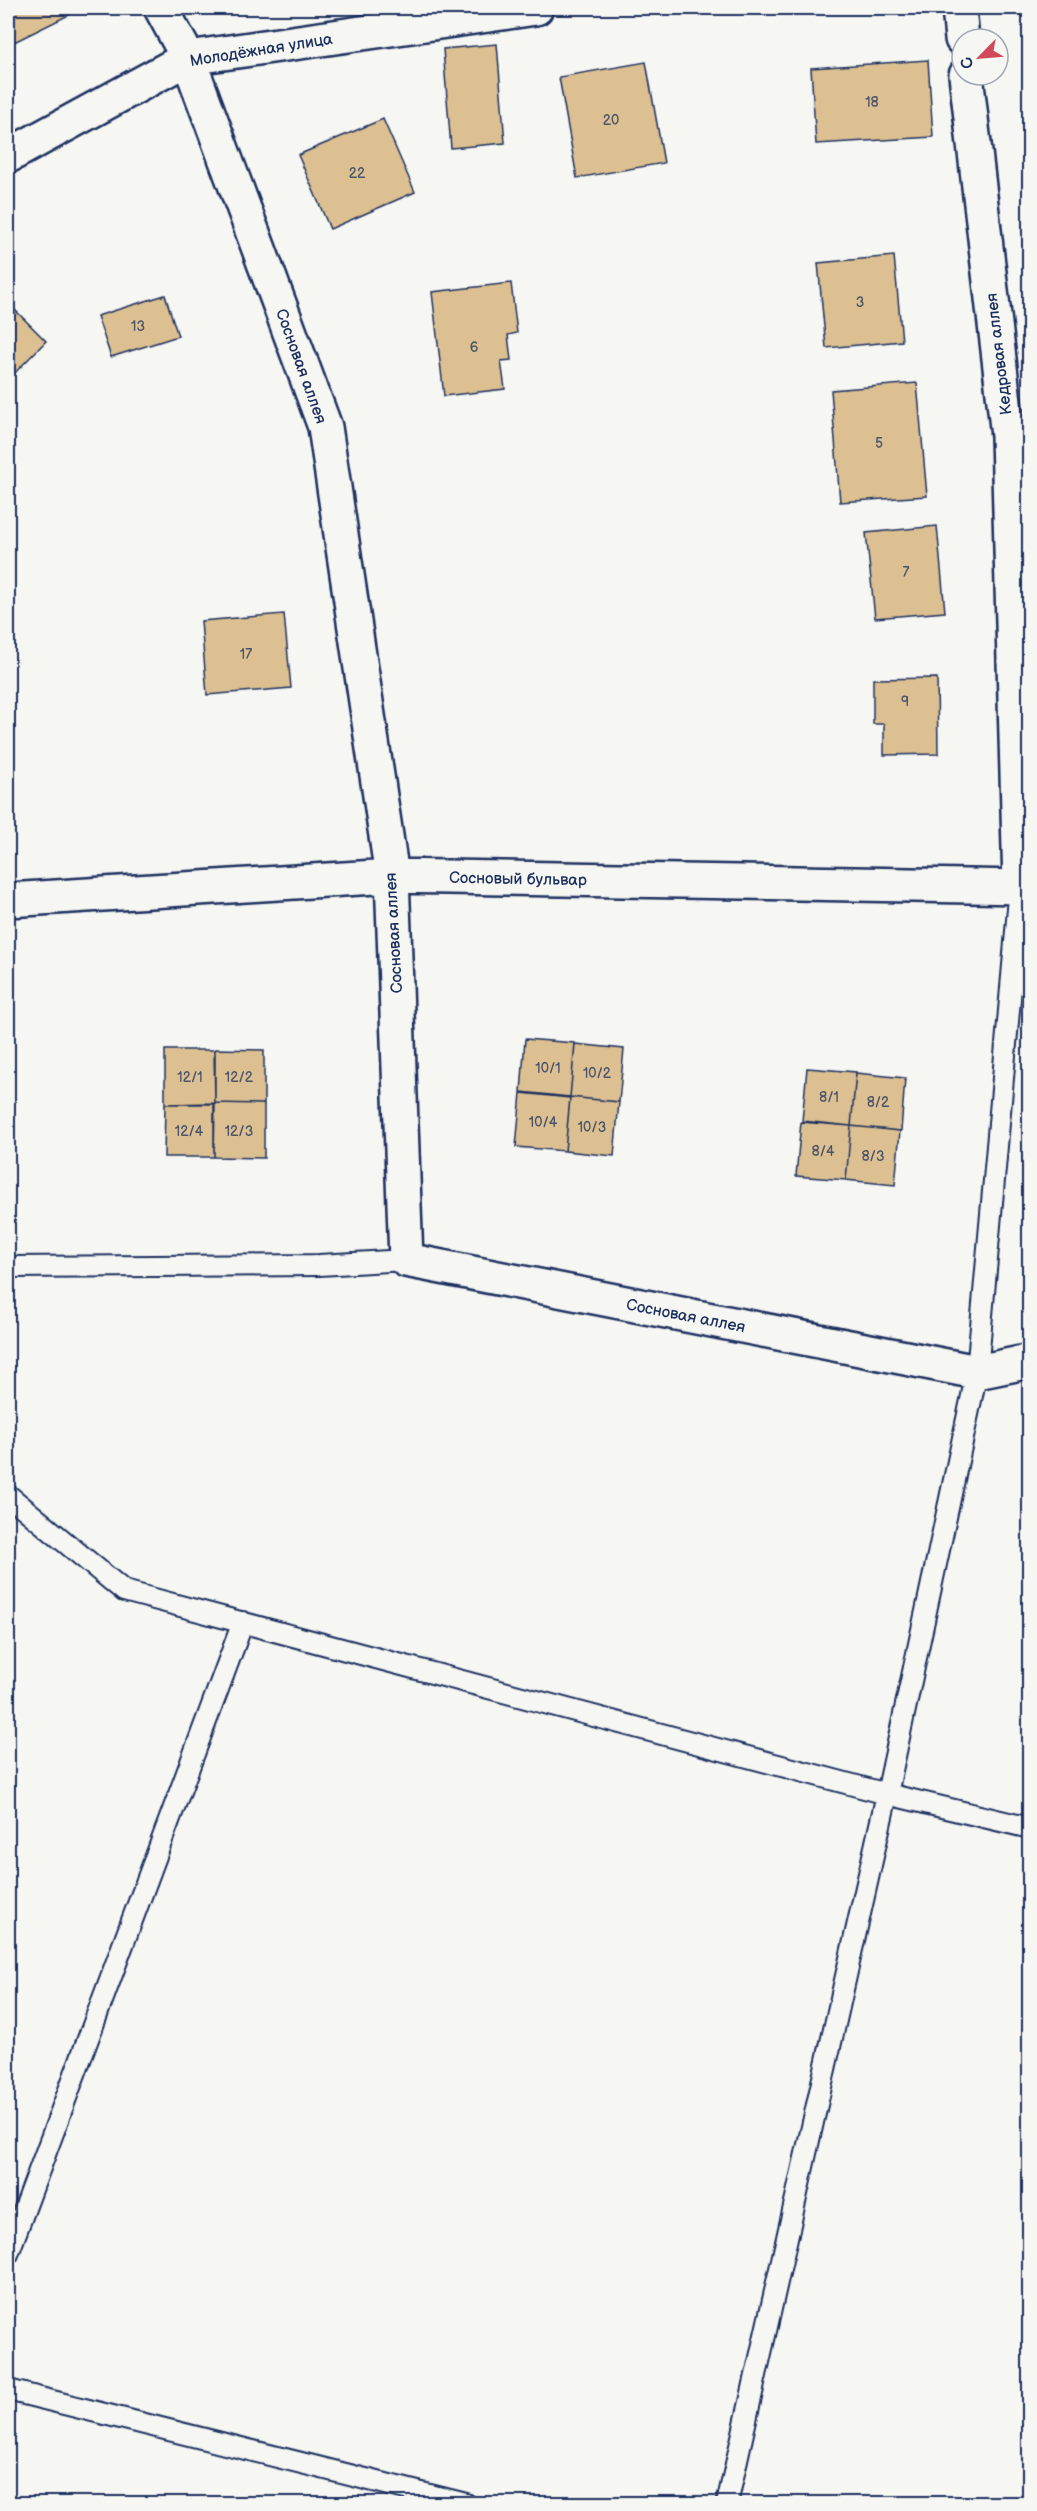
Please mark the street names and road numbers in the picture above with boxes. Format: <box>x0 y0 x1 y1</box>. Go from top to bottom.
street label: Молодёжная улица <box>189 30 334 71</box>
street label: Кедровая аллея <box>983 292 1016 416</box>
street label: Сосновая аллея <box>271 306 330 427</box>
street label: Сосновый бульвар <box>449 869 587 890</box>
street label: Сосновая аллея <box>382 872 407 994</box>
street label: Сосновая аллея <box>625 1296 747 1337</box>

